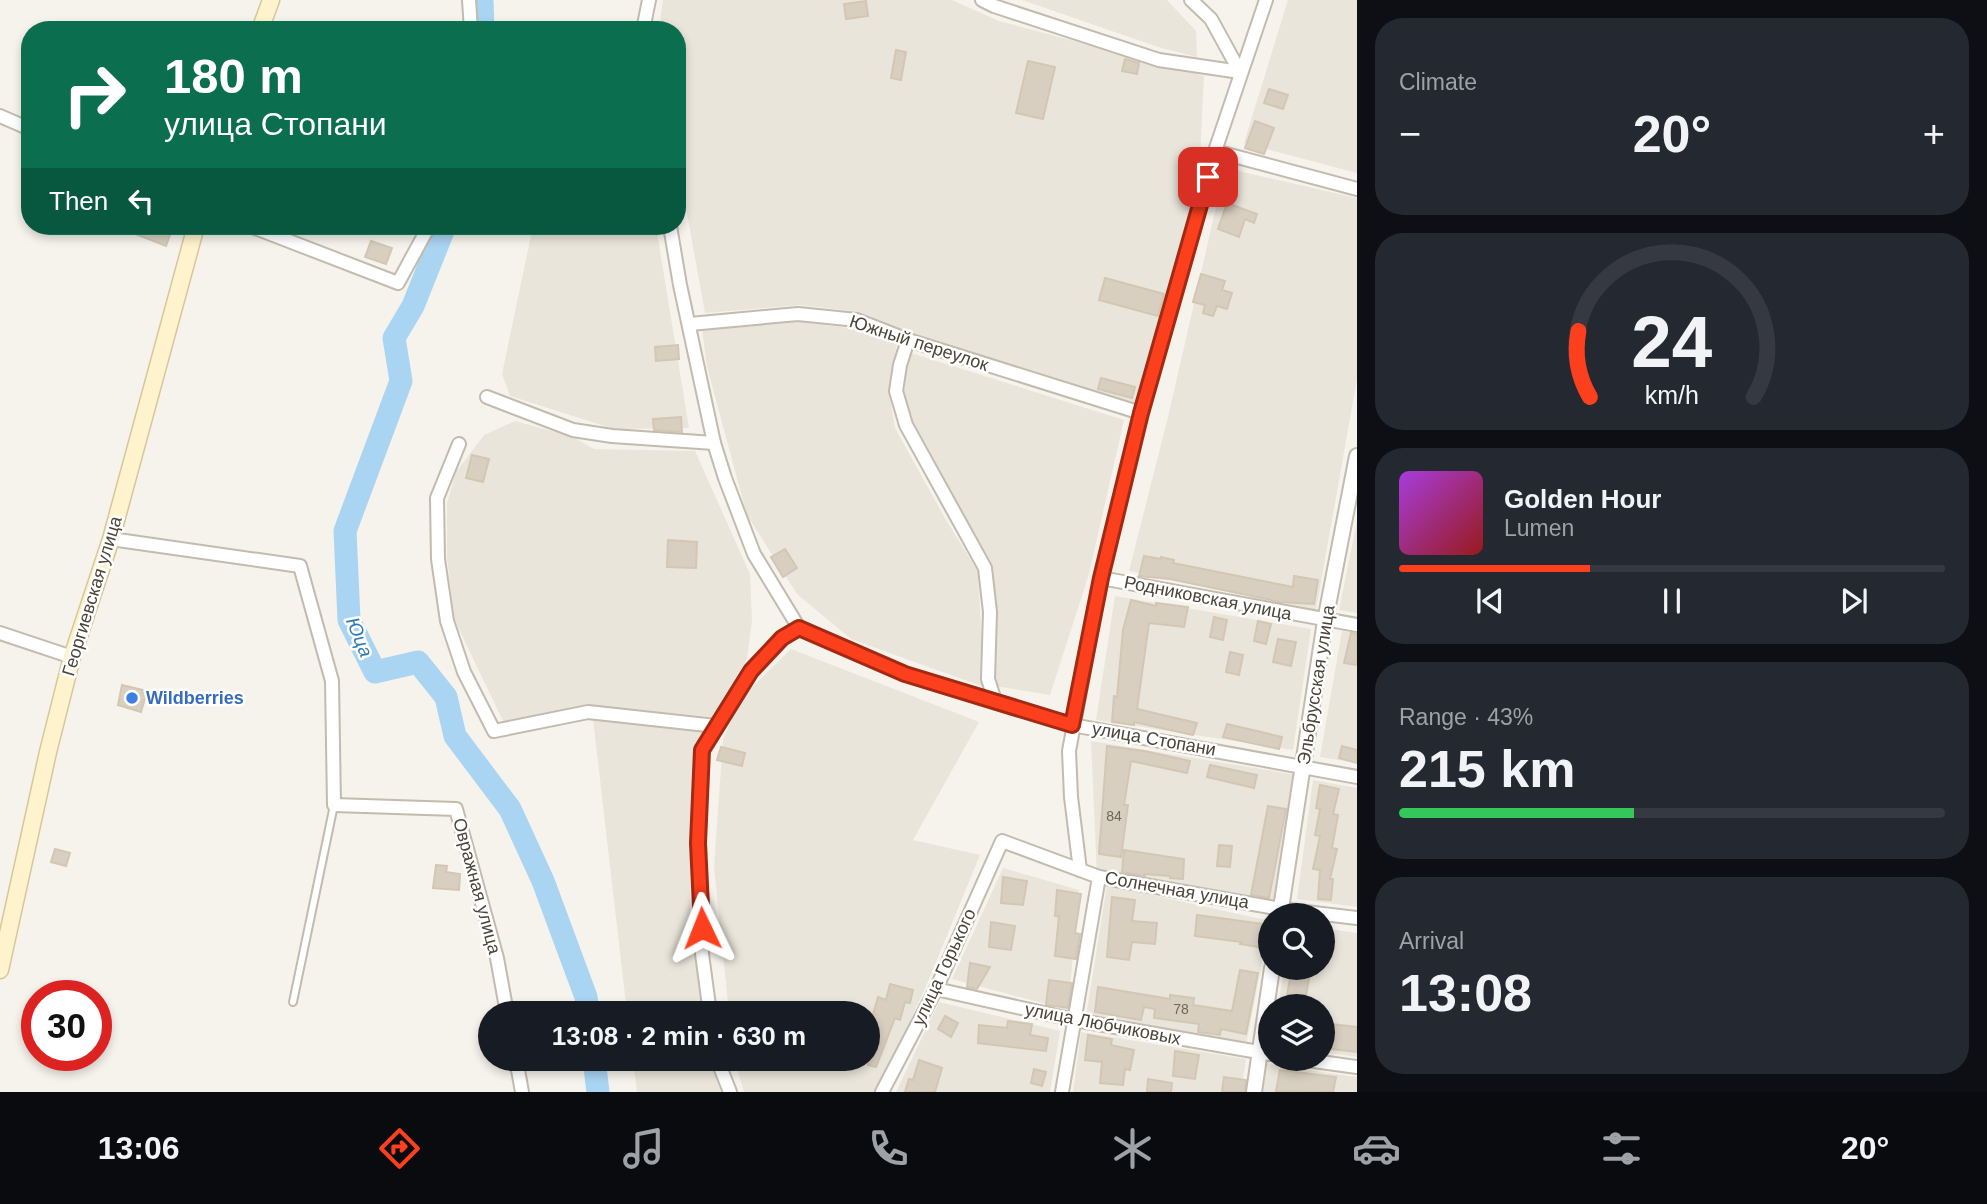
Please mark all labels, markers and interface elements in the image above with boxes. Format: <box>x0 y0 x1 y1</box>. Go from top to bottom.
icon: right <box>49 49 140 140</box>
text: 180 m <box>164 49 303 103</box>
text: Climate <box>1399 69 1477 95</box>
text: 20° <box>1633 105 1711 163</box>
text: улица Стопани <box>164 106 387 142</box>
text: − <box>1399 113 1421 155</box>
text: + <box>1923 113 1945 155</box>
pin <box>1178 147 1238 207</box>
icon: arrive <box>1189 158 1227 196</box>
icon: left <box>122 182 160 220</box>
text: Then <box>49 186 108 216</box>
text: 24 <box>1632 302 1713 383</box>
street label: Южный переулок <box>847 311 991 375</box>
text: km/h <box>1645 381 1699 409</box>
text: Golden Hour <box>1504 484 1661 514</box>
street label: Георгиевская улица <box>58 513 126 678</box>
text: Lumen <box>1504 515 1574 541</box>
street label: Родниковская улица <box>1123 572 1294 624</box>
icon: previous <box>1471 582 1509 620</box>
icon: pause <box>1653 582 1691 620</box>
icon: next <box>1835 582 1873 620</box>
street label: Эльбрусская улица <box>1293 603 1339 766</box>
water label: Юца <box>342 614 377 660</box>
place label: Wildberries <box>146 688 244 708</box>
marker: Wildberries <box>124 690 140 706</box>
text: Range · 43% <box>1399 704 1533 730</box>
street label: улица Стопани <box>1091 718 1217 760</box>
text: 215 km <box>1399 740 1575 798</box>
house number: 84 <box>1106 808 1122 824</box>
street label: Овражная улица <box>449 816 505 957</box>
street label: Солнечная улица <box>1103 867 1252 913</box>
position arrow <box>665 891 739 965</box>
map controls <box>1258 903 1335 1071</box>
button: search <box>1258 903 1335 980</box>
street label: улица Горького <box>908 905 980 1029</box>
text: Arrival <box>1399 928 1464 954</box>
text: 13:08 <box>1399 964 1532 1022</box>
speed limit sign: 30 <box>21 980 112 1071</box>
button: layers <box>1258 994 1335 1071</box>
street label: улица Любчиковых <box>1023 999 1183 1049</box>
house number: 78 <box>1173 1001 1189 1017</box>
text: 13:08 · 2 min · 630 m <box>552 1021 806 1051</box>
icon: directions <box>375 1124 424 1173</box>
icon: music <box>619 1124 668 1173</box>
icon: phone <box>864 1124 913 1173</box>
icon: climate <box>1108 1124 1157 1173</box>
icon: car <box>1352 1124 1401 1173</box>
icon: filters <box>1597 1124 1646 1173</box>
text: 13:06 <box>98 1130 180 1166</box>
text: 20° <box>1841 1130 1889 1166</box>

